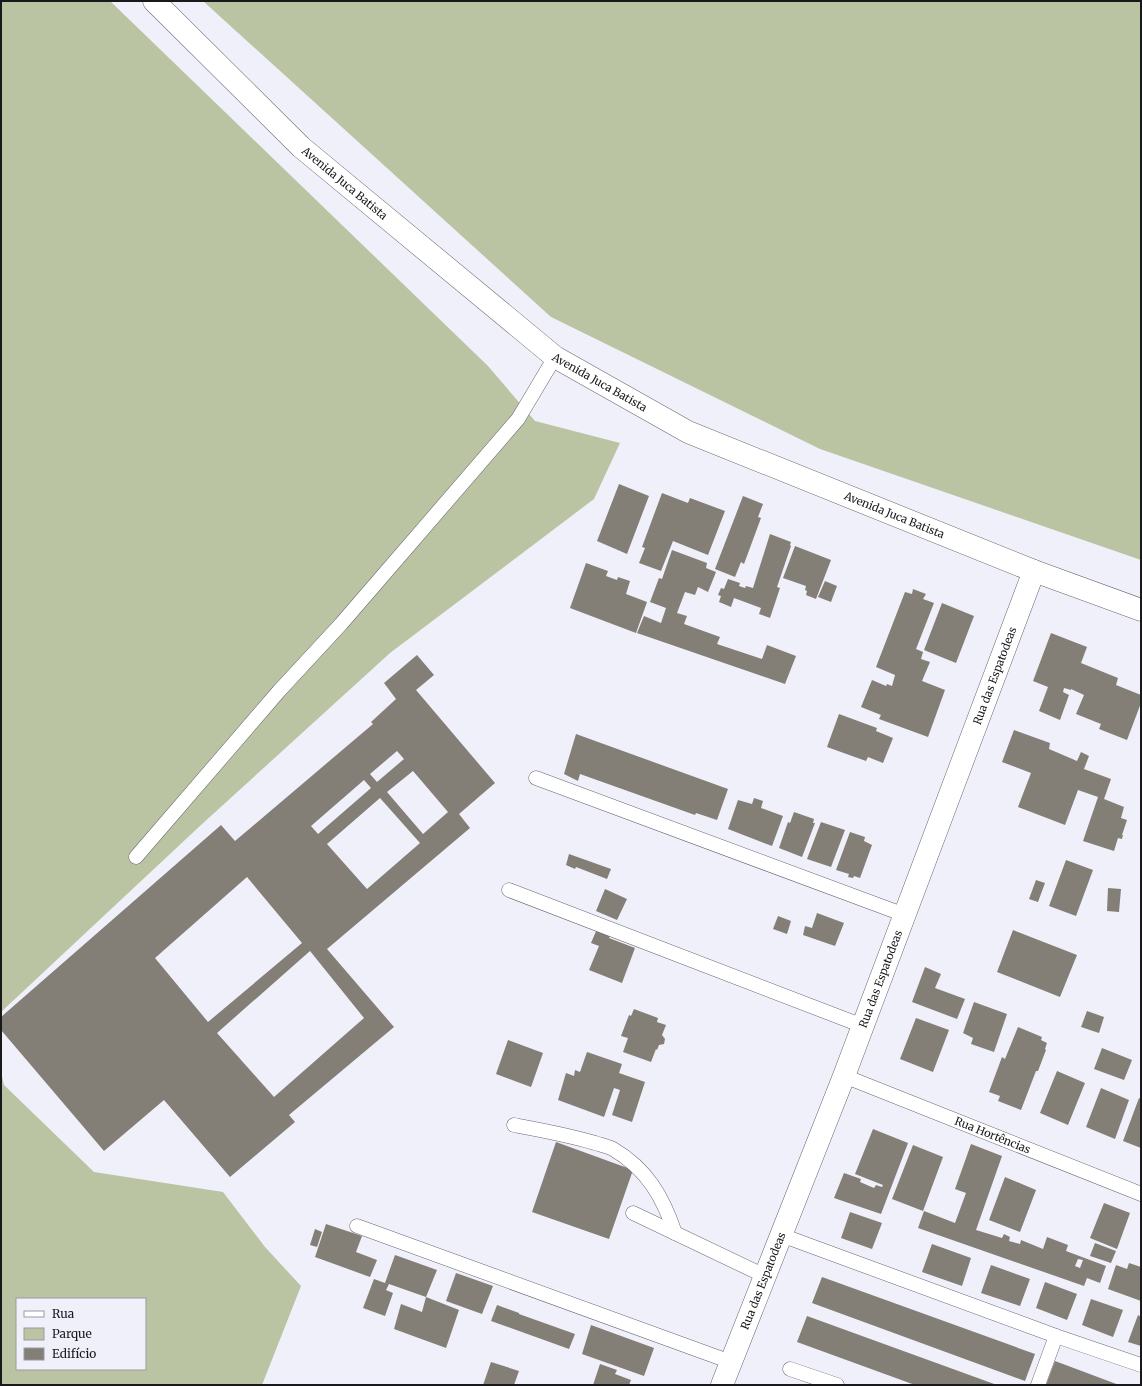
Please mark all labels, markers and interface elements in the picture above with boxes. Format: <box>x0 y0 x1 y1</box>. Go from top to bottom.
street label: Avenida Juca Batista <box>298 143 390 223</box>
street label: Avenida Juca Batista <box>549 349 650 415</box>
street label: Avenida Juca Batista <box>841 488 947 541</box>
street label: Rua das Espatodeas <box>970 625 1019 726</box>
street label: Rua das Espatodeas <box>856 928 905 1030</box>
street label: Rua Hortências <box>953 1114 1033 1156</box>
street label: Rua das Espatodeas <box>738 1230 789 1331</box>
legend <box>16 1298 146 1370</box>
text: Rua <box>52 1306 75 1321</box>
text: Parque <box>52 1326 92 1341</box>
text: Edifício <box>52 1346 96 1361</box>

